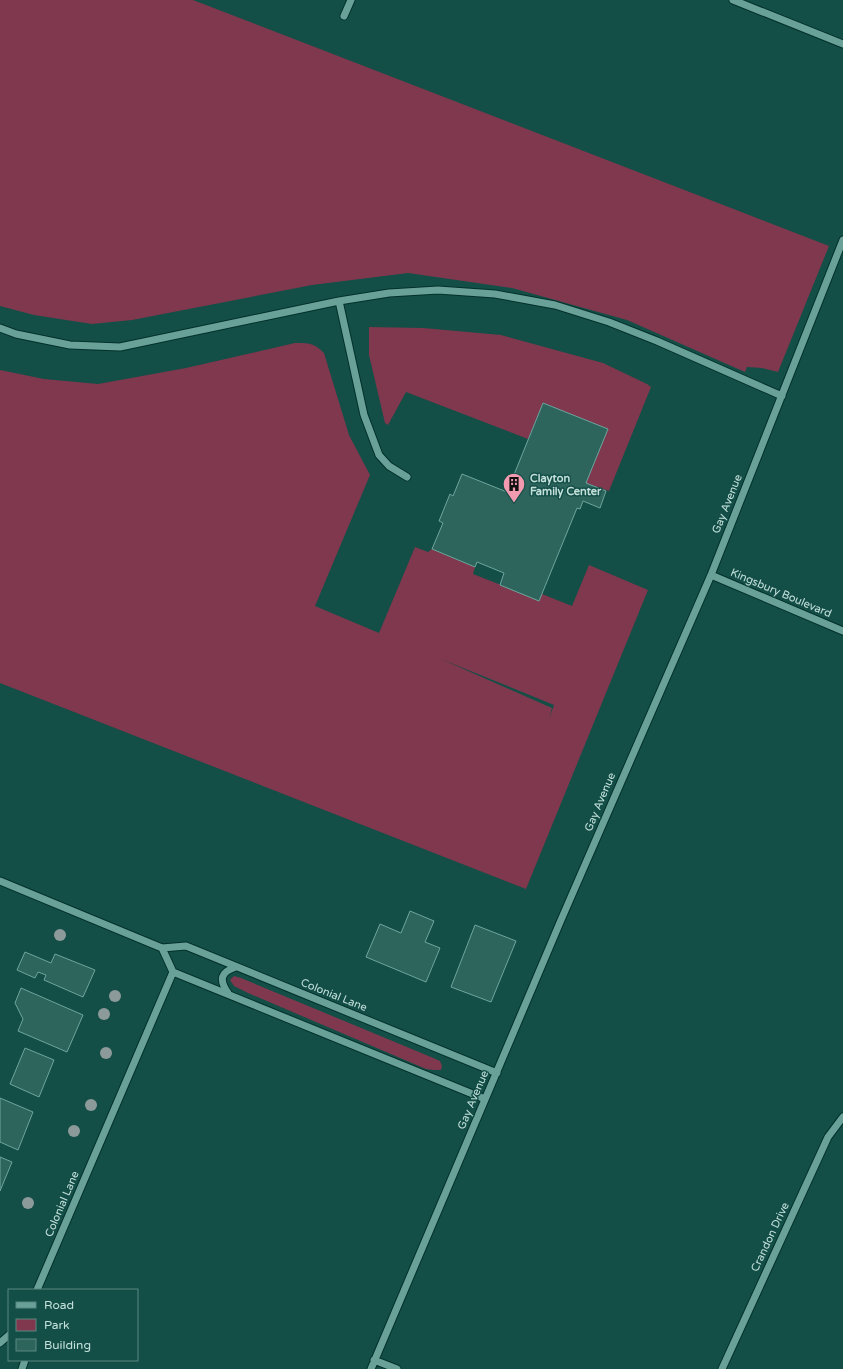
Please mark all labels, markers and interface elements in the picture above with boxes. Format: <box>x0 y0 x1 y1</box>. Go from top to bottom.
building icon: Clayton Family Center <box>501 471 527 504</box>
place label: Clayton Family Center <box>530 472 602 499</box>
street label: Gay Avenue <box>709 473 745 535</box>
street label: Kingsbury Boulevard <box>729 566 834 620</box>
street label: Gay Avenue <box>582 771 618 833</box>
street label: Colonial Lane <box>299 976 369 1014</box>
street label: Gay Avenue <box>455 1069 491 1131</box>
street label: Colonial Lane <box>42 1169 82 1239</box>
street label: Crandon Drive <box>748 1200 792 1274</box>
legend <box>8 1289 138 1361</box>
text: Road <box>44 1298 74 1312</box>
text: Park <box>44 1318 70 1332</box>
text: Building <box>44 1338 91 1352</box>

